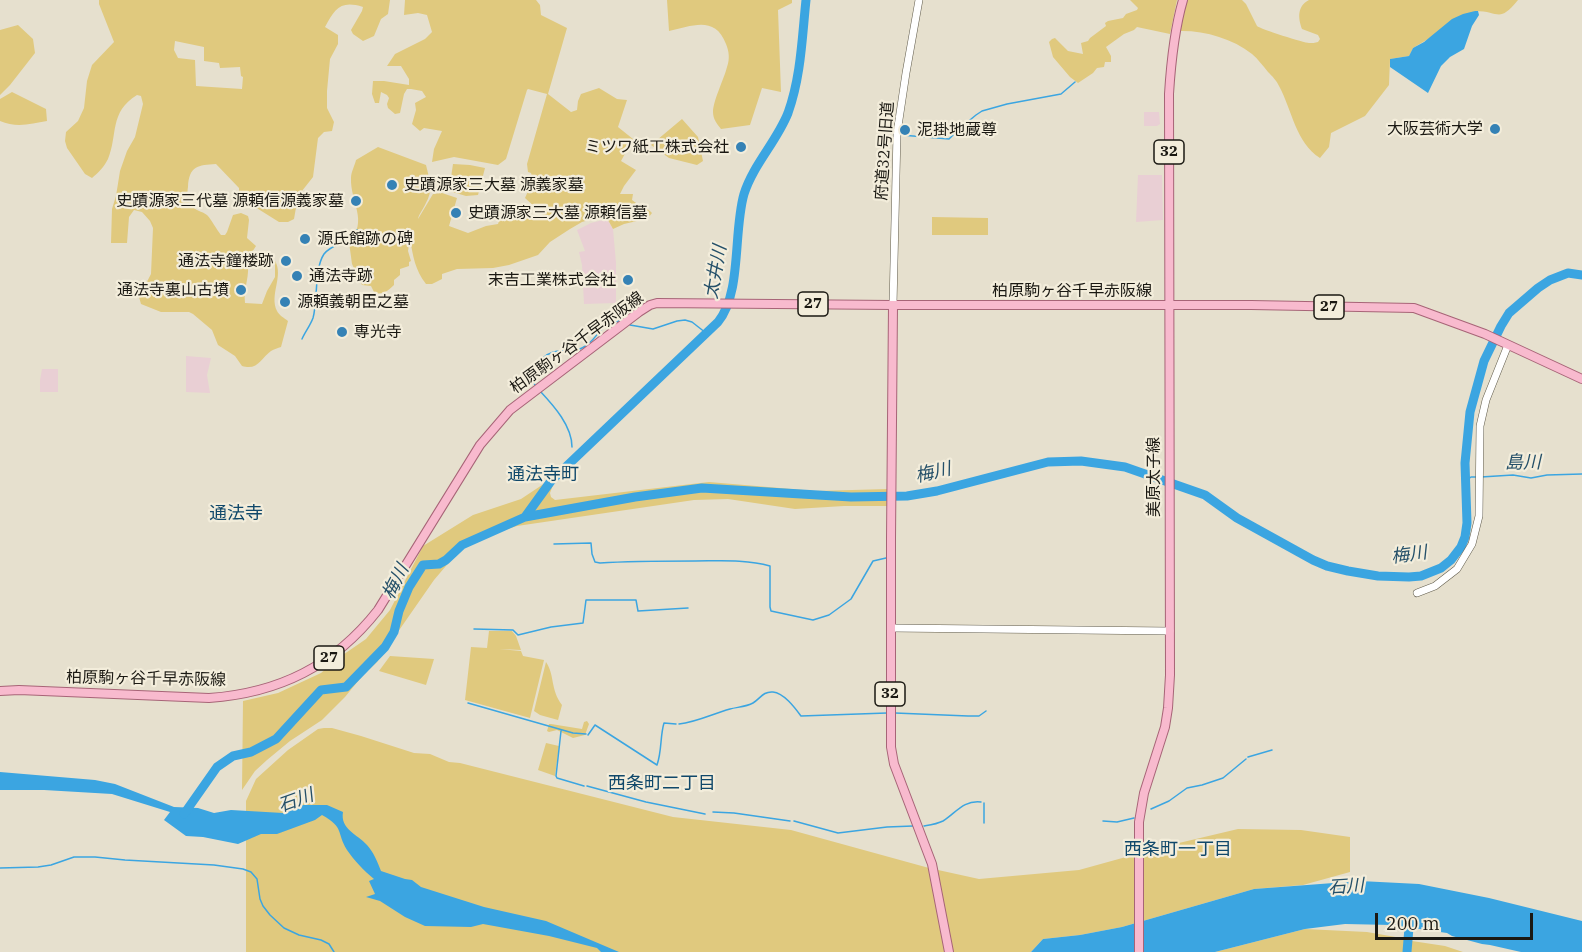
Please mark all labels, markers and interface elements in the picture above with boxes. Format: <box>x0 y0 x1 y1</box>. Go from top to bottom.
street label: 府道32号旧道 <box>872 101 898 201</box>
place label: 大阪芸術大学 <box>1387 119 1483 139</box>
place label: 泥掛地蔵尊 <box>917 120 997 140</box>
marker: 大阪芸術大学 <box>1488 122 1502 136</box>
marker: 泥掛地蔵尊 <box>898 123 912 137</box>
place label: ミツワ紙工株式会社 <box>585 137 729 157</box>
marker: ミツワ紙工株式会社 <box>734 140 748 154</box>
road number: 32 <box>1154 140 1184 164</box>
place label: 史蹟源家三大墓 源義家墓 <box>404 175 584 195</box>
marker: 史蹟源家三大墓 源義家墓 <box>385 178 399 192</box>
place label: 史蹟源家三代墓 源頼信源義家墓 <box>116 191 344 211</box>
marker: 史蹟源家三代墓 源頼信源義家墓 <box>349 194 363 208</box>
place label: 史蹟源家三大墓 源頼信墓 <box>468 203 648 223</box>
marker: 史蹟源家三大墓 源頼信墓 <box>449 206 463 220</box>
place label: 源氏館跡の碑 <box>317 229 413 249</box>
marker: 源氏館跡の碑 <box>298 232 312 246</box>
water label: 太井川 <box>701 244 731 300</box>
place label: 通法寺鐘楼跡 <box>178 251 274 271</box>
marker: 通法寺鐘楼跡 <box>279 254 293 268</box>
place label: 通法寺跡 <box>309 266 373 286</box>
marker: 通法寺跡 <box>290 269 304 283</box>
place label: 末吉工業株式会社 <box>488 270 616 290</box>
marker: 末吉工業株式会社 <box>621 273 635 287</box>
place label: 通法寺裏山古墳 <box>117 280 229 300</box>
street label: 柏原駒ヶ谷千早赤阪線 <box>992 281 1152 301</box>
marker: 通法寺裏山古墳 <box>234 283 248 297</box>
street label: 柏原駒ヶ谷千早赤阪線 <box>507 288 647 398</box>
place label: 源頼義朝臣之墓 <box>297 292 409 312</box>
road number: 27 <box>798 292 828 316</box>
marker: 源頼義朝臣之墓 <box>278 295 292 309</box>
road number: 27 <box>1314 295 1344 319</box>
place label: 専光寺 <box>354 322 402 342</box>
marker: 専光寺 <box>335 325 349 339</box>
street label: 美原太子線 <box>1144 437 1164 517</box>
water label: 島川 <box>1505 452 1541 474</box>
water label: 梅川 <box>913 458 953 488</box>
district label: 通法寺町 <box>507 464 579 486</box>
district label: 通法寺 <box>209 503 263 525</box>
water label: 梅川 <box>1390 542 1428 568</box>
water label: 梅川 <box>378 561 414 603</box>
road number: 27 <box>314 646 344 670</box>
street label: 柏原駒ヶ谷千早赤阪線 <box>66 668 226 690</box>
road number: 32 <box>875 682 905 706</box>
district label: 西条町二丁目 <box>608 773 716 795</box>
water label: 石川 <box>275 785 317 817</box>
district label: 西条町一丁目 <box>1124 839 1232 861</box>
water label: 石川 <box>1327 875 1365 899</box>
scale bar <box>1378 901 1536 939</box>
text: 200 m <box>1386 912 1440 935</box>

